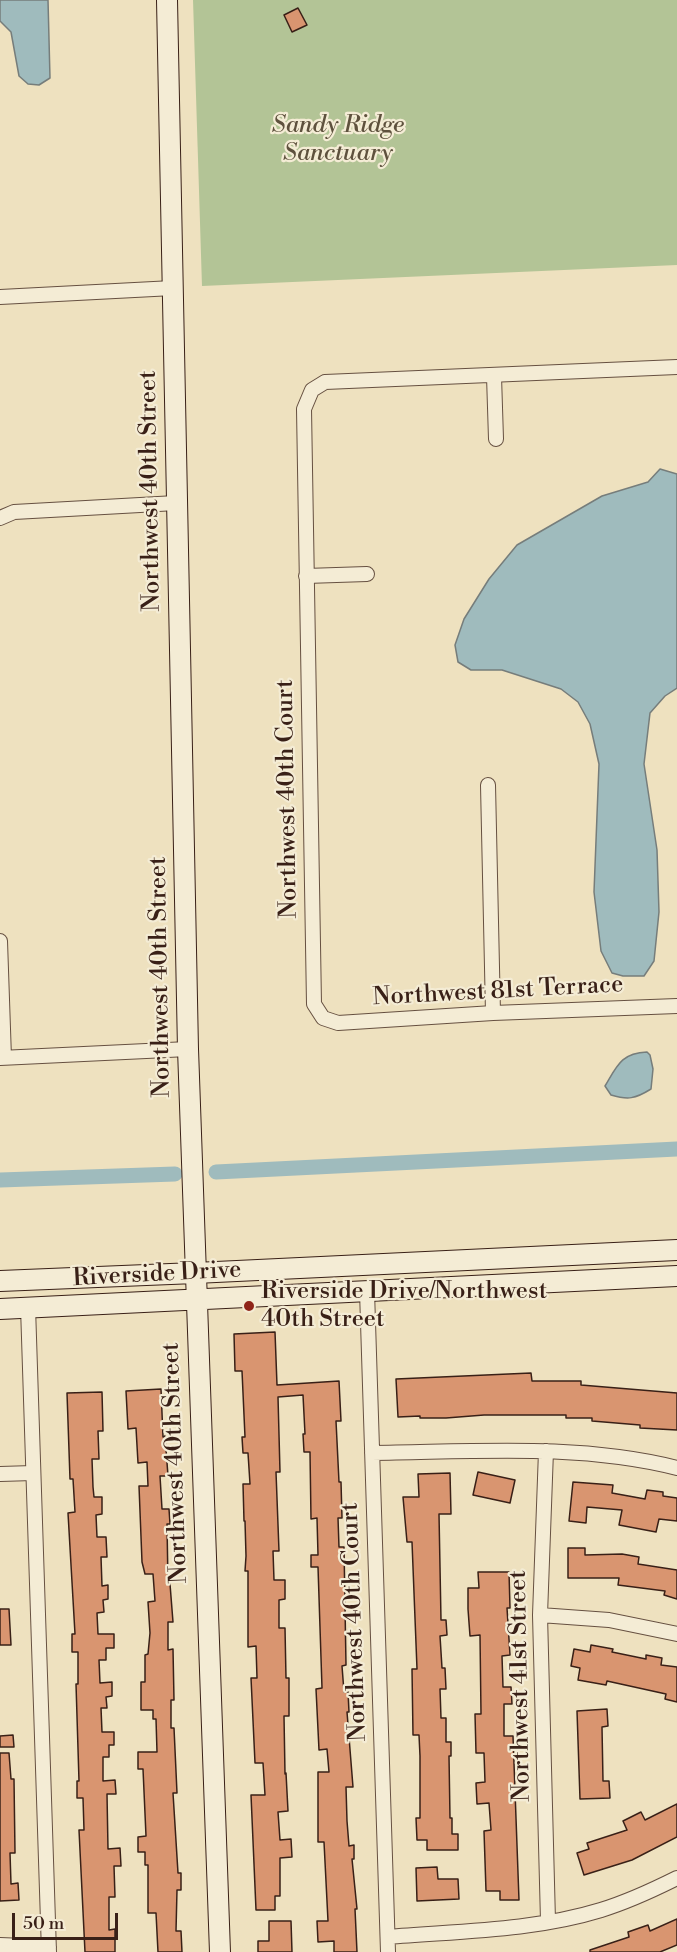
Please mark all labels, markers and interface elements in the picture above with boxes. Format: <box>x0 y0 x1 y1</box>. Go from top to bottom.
park label: Sandy Ridge Sanctuary <box>272 112 404 168</box>
street label: Northwest 40th Street <box>134 370 168 612</box>
street label: Northwest 40th Court <box>272 679 304 919</box>
street label: Northwest 40th Street <box>144 856 178 1098</box>
street label: Northwest 81st Terrace <box>372 971 624 1013</box>
street label: Riverside Drive <box>72 1256 242 1294</box>
place label: Riverside Drive/Northwest 40th Street <box>261 1278 547 1334</box>
marker: Riverside Drive/Northwest 40th Street <box>242 1299 256 1313</box>
street label: Northwest 40th Street <box>157 1342 195 1584</box>
street label: Northwest 40th Court <box>336 1502 374 1742</box>
street label: Northwest 41st Street <box>505 1570 537 1802</box>
scale bar <box>15 1901 122 1939</box>
text: 50 m <box>23 1912 64 1935</box>

